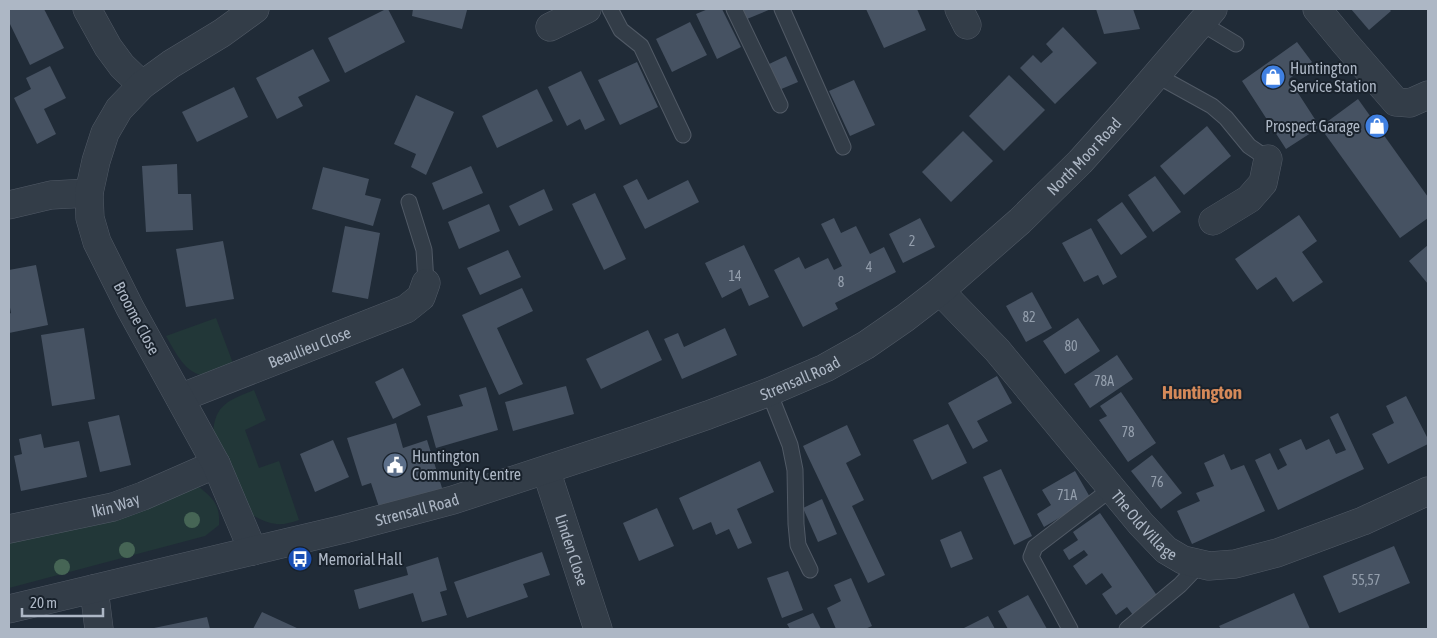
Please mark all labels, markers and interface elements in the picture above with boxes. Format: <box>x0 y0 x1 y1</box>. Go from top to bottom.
place label: Huntington Service Station <box>1290 59 1377 95</box>
shop icon: Huntington Service Station <box>1260 64 1286 90</box>
shop icon: Prospect Garage <box>1364 113 1390 139</box>
street label: North Moor Road <box>1043 114 1124 199</box>
place label: Prospect Garage <box>1265 117 1360 136</box>
house number: 2 <box>909 233 915 249</box>
house number: 4 <box>866 259 873 275</box>
house number: 14 <box>728 268 742 284</box>
house number: 8 <box>838 274 845 290</box>
street label: Broome Close <box>110 278 164 358</box>
house number: 82 <box>1022 309 1036 325</box>
street label: Beaulieu Close <box>266 323 353 371</box>
house number: 80 <box>1064 338 1078 354</box>
street label: Strensall Road <box>757 353 843 404</box>
house number: 78A <box>1094 373 1114 389</box>
district label: Huntington <box>1162 381 1242 403</box>
house number: 78 <box>1121 424 1135 440</box>
place label: Huntington Community Centre <box>412 447 521 484</box>
public building icon: Huntington Community Centre <box>382 452 408 478</box>
house number: 76 <box>1150 474 1164 490</box>
house number: 71A <box>1057 487 1077 503</box>
street label: The Old Village <box>1108 487 1180 563</box>
street label: Ikin Way <box>90 489 143 520</box>
street label: Strensall Road <box>373 490 461 529</box>
street label: Linden Close <box>552 512 592 588</box>
bus stop icon: Memorial Hall <box>287 546 313 572</box>
place label: Memorial Hall <box>318 550 403 568</box>
house number: 55,57 <box>1352 572 1380 588</box>
scale bar <box>22 586 104 618</box>
text: 20 m <box>30 594 57 611</box>

